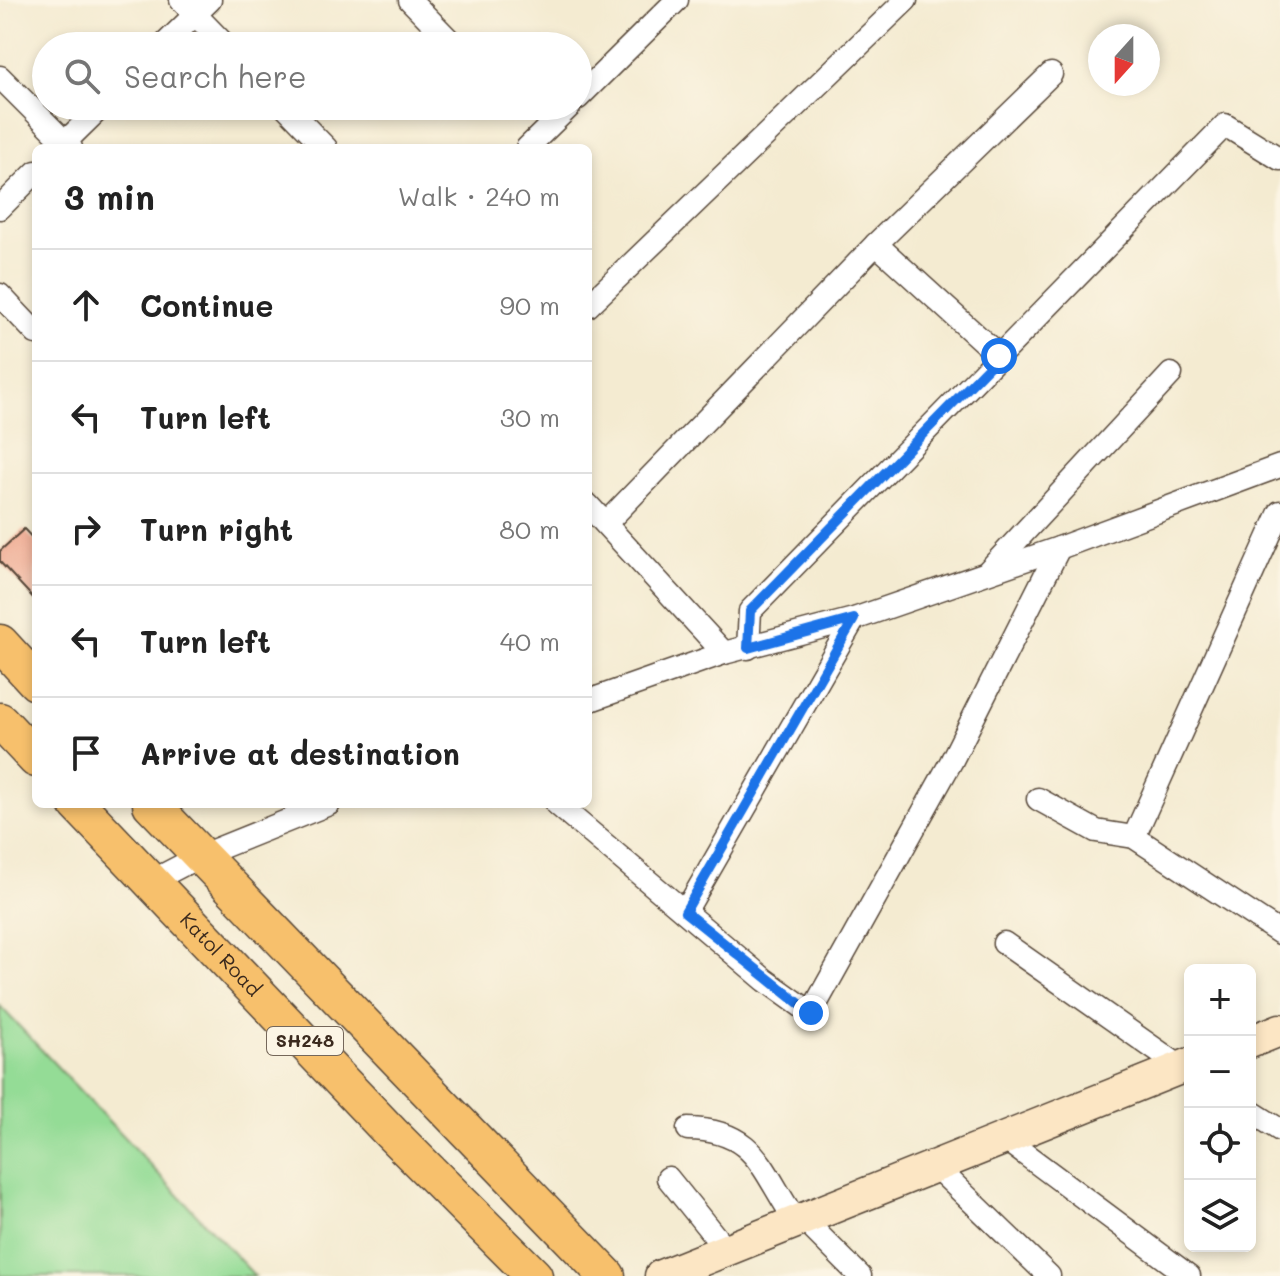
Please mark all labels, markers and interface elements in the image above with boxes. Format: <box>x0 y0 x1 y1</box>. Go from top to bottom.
north arrow <box>1088 24 1160 96</box>
search box <box>32 32 592 120</box>
icon: search <box>60 54 104 98</box>
text: Search here <box>124 56 307 96</box>
text: 3 min <box>64 174 155 219</box>
text: Walk · 240 m <box>398 179 560 213</box>
icon: ahead <box>64 283 108 327</box>
text: Continue <box>140 285 273 325</box>
text: 90 m <box>500 288 560 322</box>
route start <box>981 338 1017 374</box>
icon: left <box>64 395 108 439</box>
text: Turn left <box>140 397 271 437</box>
text: 30 m <box>500 400 560 434</box>
icon: right <box>64 507 108 551</box>
text: Turn right <box>140 509 293 549</box>
text: 80 m <box>499 512 560 546</box>
icon: left <box>64 619 108 663</box>
text: Turn left <box>140 621 271 661</box>
text: 40 m <box>500 624 560 658</box>
icon: arrive <box>64 731 108 775</box>
text: Arrive at destination <box>140 733 460 773</box>
street label: Katol Road <box>175 906 268 1001</box>
map controls <box>1184 964 1256 1252</box>
button: + <box>1184 964 1256 1036</box>
route end <box>793 995 829 1031</box>
road number: SH248 <box>267 1027 343 1055</box>
button: − <box>1184 1036 1256 1108</box>
button: locate <box>1184 1108 1256 1180</box>
button: layers <box>1184 1180 1256 1252</box>

